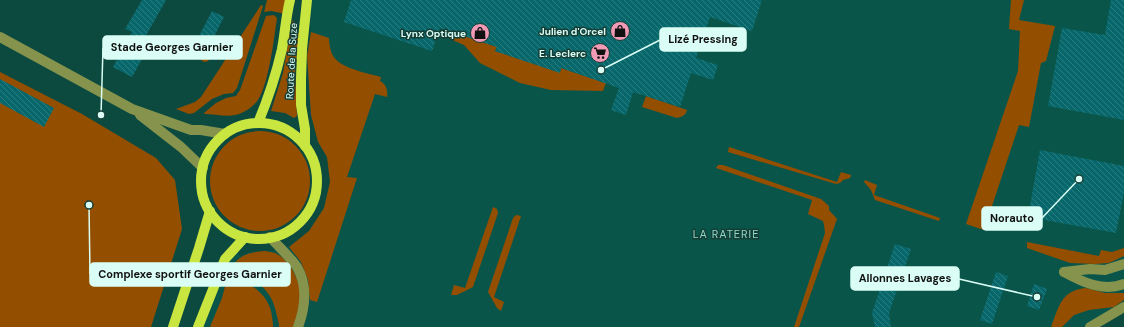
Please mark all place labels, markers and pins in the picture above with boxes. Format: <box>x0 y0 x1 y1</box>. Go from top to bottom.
shop icon: Julien d'Orcel <box>609 20 631 42</box>
shop icon: Lynx Optique <box>469 22 491 44</box>
place label: Julien d'Orcel <box>539 25 606 38</box>
place label: Lynx Optique <box>401 27 466 40</box>
callout: Lizé Pressing <box>660 28 746 51</box>
callout: Stade Georges Garnier <box>103 36 242 59</box>
supermarket icon: E. Leclerc <box>589 42 611 64</box>
place label: E. Leclerc <box>539 47 586 60</box>
callout: Norauto <box>982 207 1042 230</box>
callout: Complexe sportif Georges Garnier <box>90 263 290 286</box>
callout: Allonnes Lavages <box>851 267 959 290</box>

